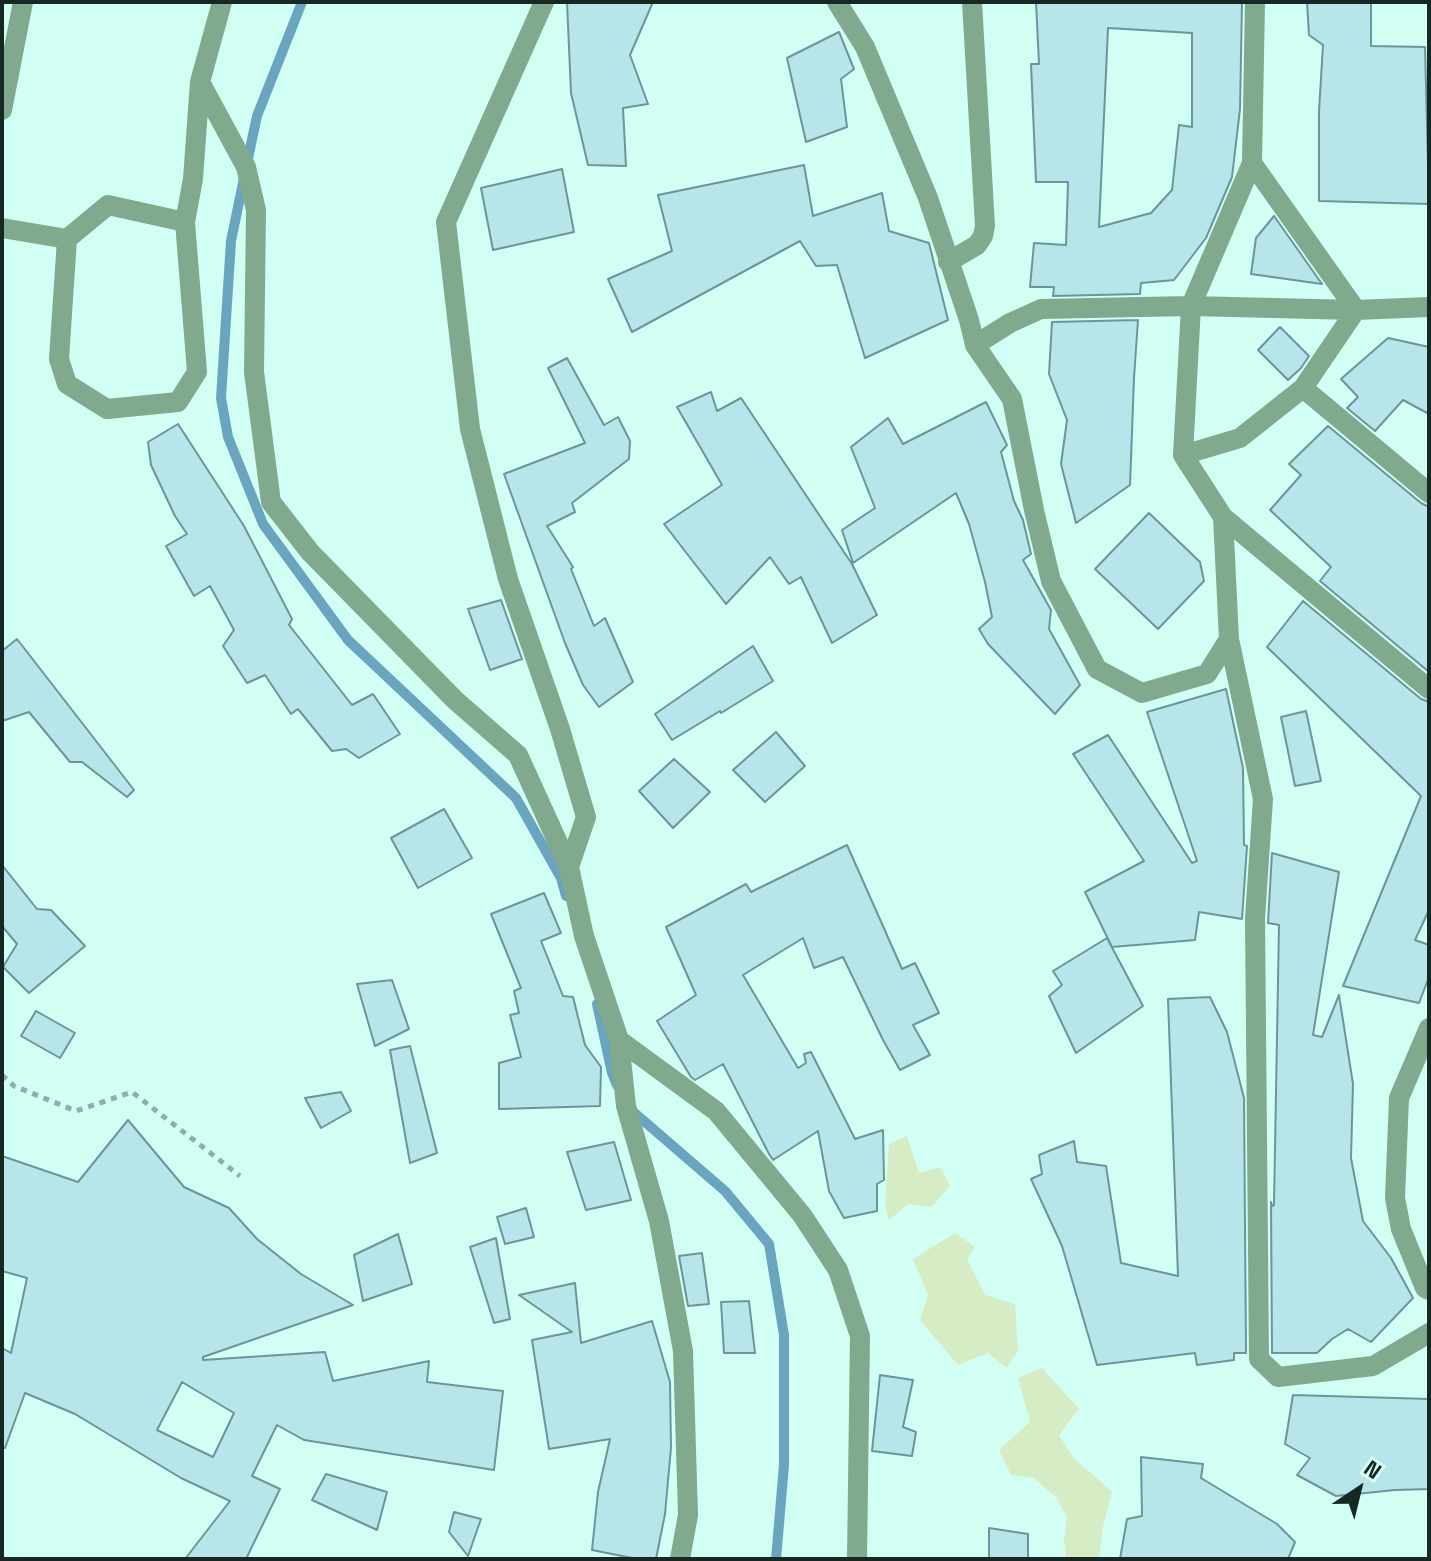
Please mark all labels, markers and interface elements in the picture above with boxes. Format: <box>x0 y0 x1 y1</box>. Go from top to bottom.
north arrow <box>1319 1449 1399 1529</box>
text: N <box>1359 1454 1387 1485</box>

